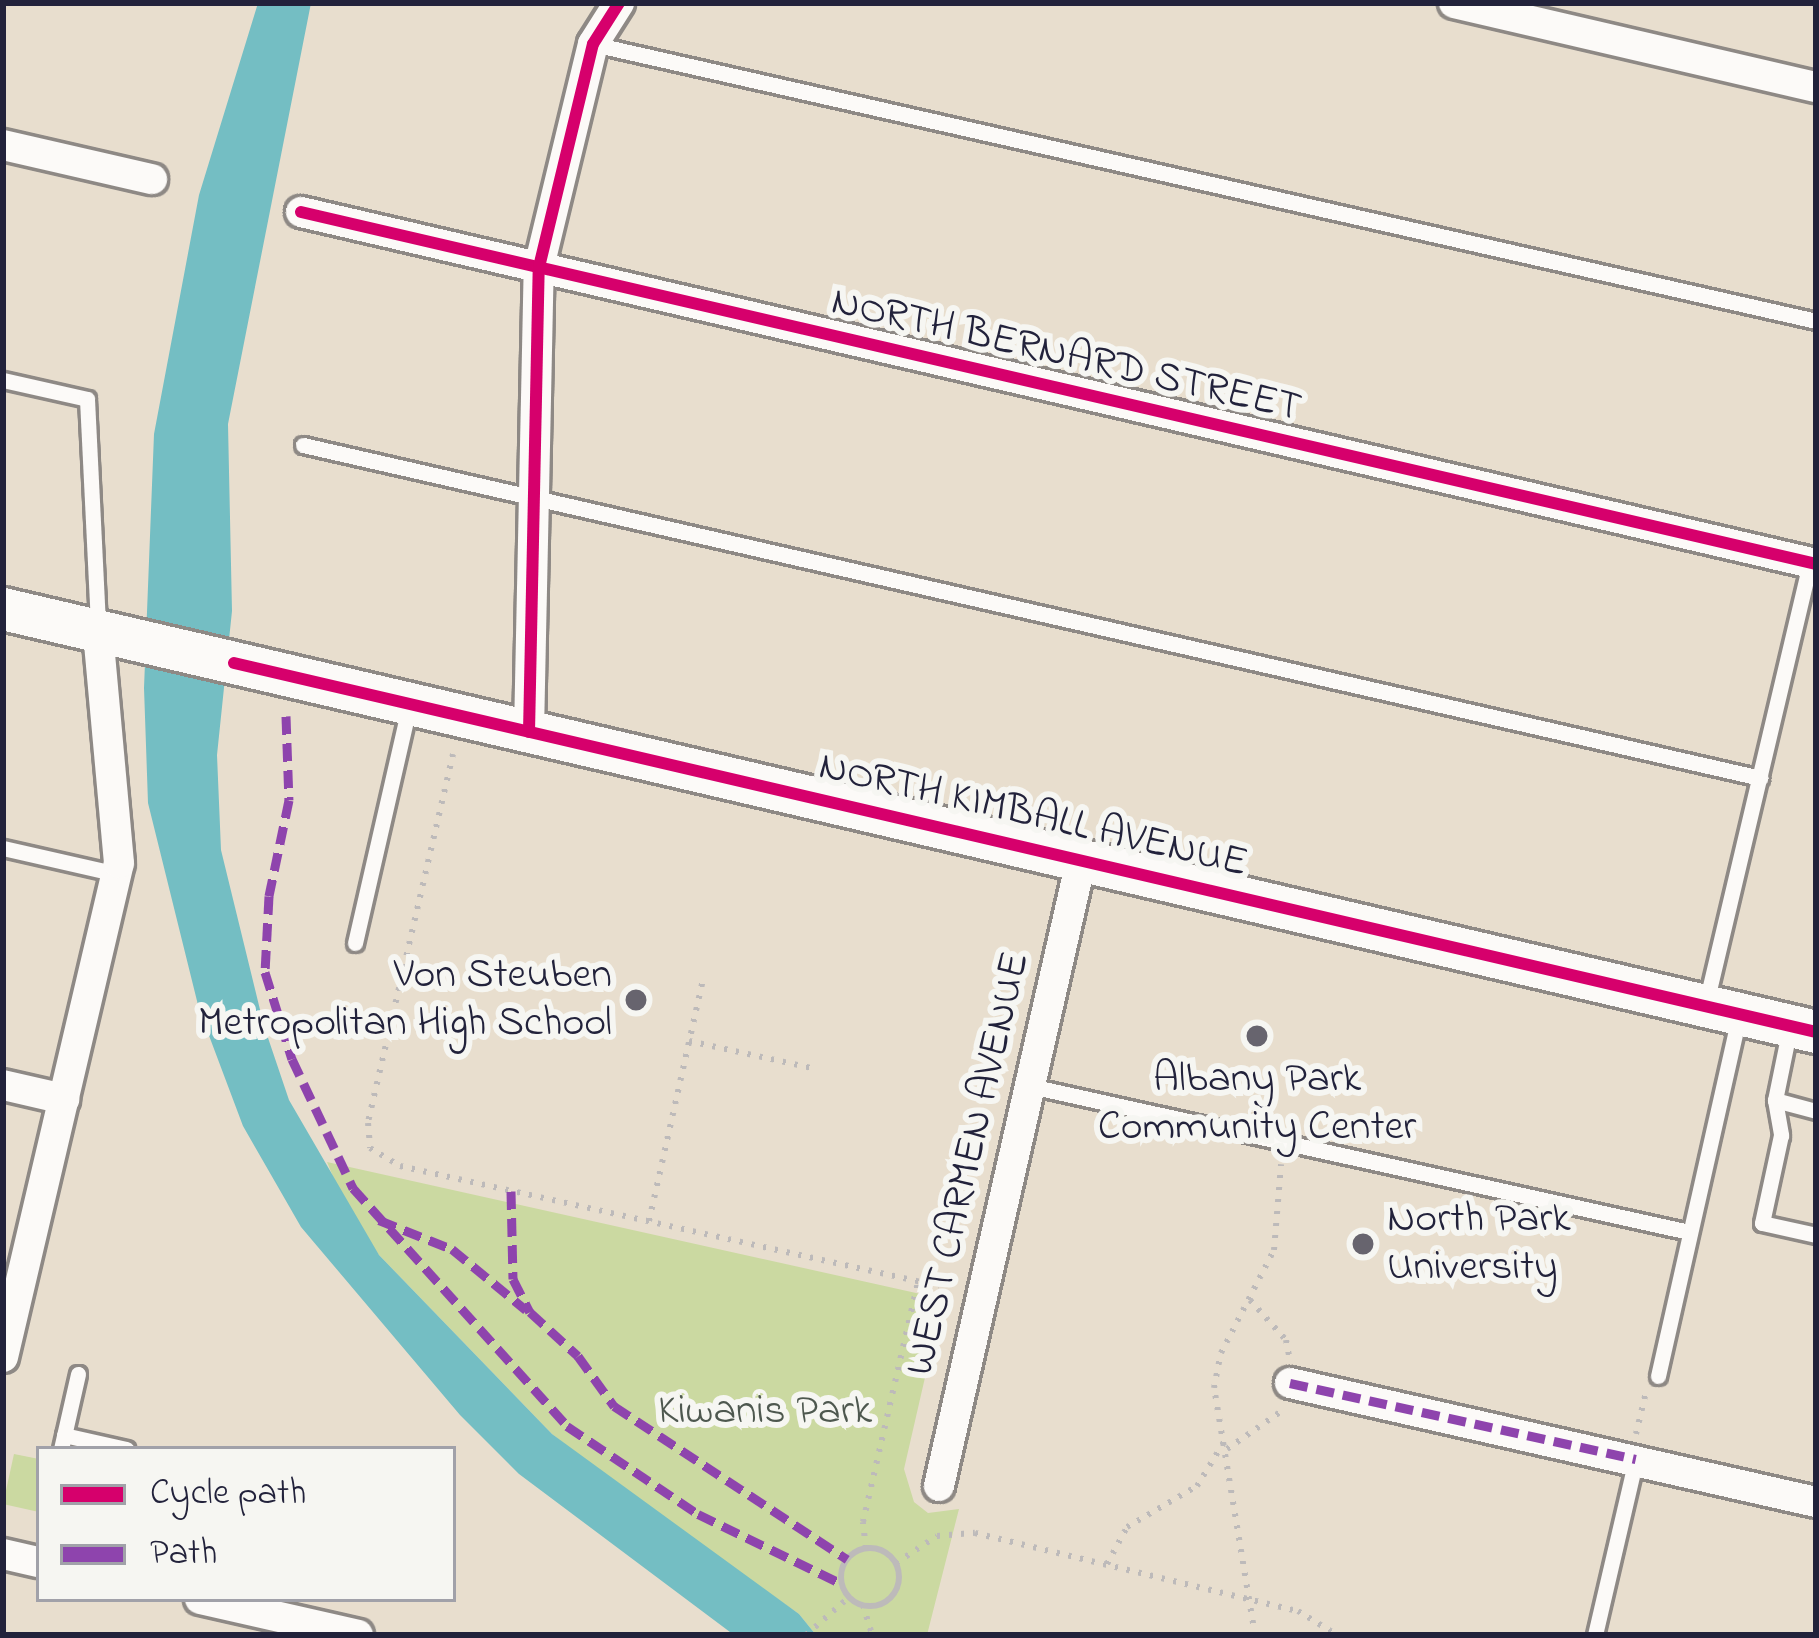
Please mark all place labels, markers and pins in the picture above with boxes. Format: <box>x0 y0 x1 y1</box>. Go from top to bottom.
place label: Von Steuben Metropolitan High School <box>198 951 612 1050</box>
marker: Von Steuben Metropolitan High School <box>623 987 649 1013</box>
marker: Albany Park Community Center <box>1244 1023 1270 1049</box>
place label: Albany Park Community Center <box>1098 1055 1416 1154</box>
place label: North Park University <box>1387 1195 1571 1294</box>
marker: North Park University <box>1350 1231 1376 1257</box>

